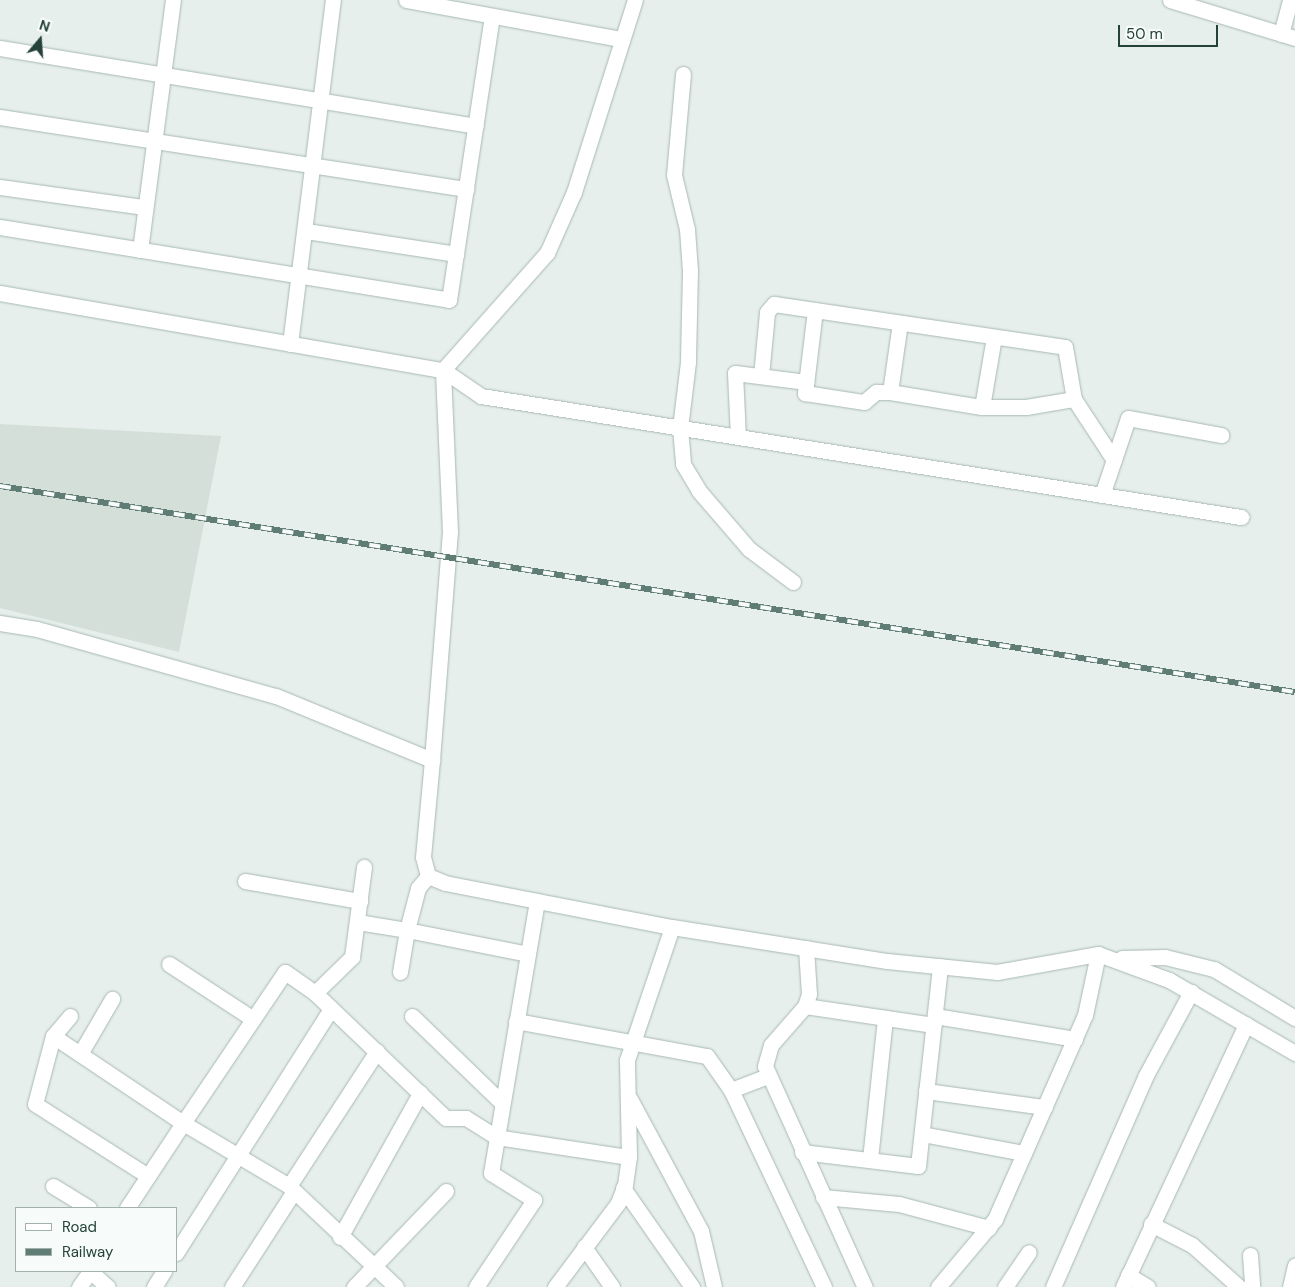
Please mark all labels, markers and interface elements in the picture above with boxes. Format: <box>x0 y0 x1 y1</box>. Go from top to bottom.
north arrow <box>15 15 65 65</box>
scale bar <box>1120 15 1220 47</box>
text: N <box>37 16 52 36</box>
text: 50 m <box>1126 24 1163 44</box>
legend <box>15 1207 178 1272</box>
text: Road <box>62 1217 97 1237</box>
text: Railway <box>62 1242 113 1262</box>

